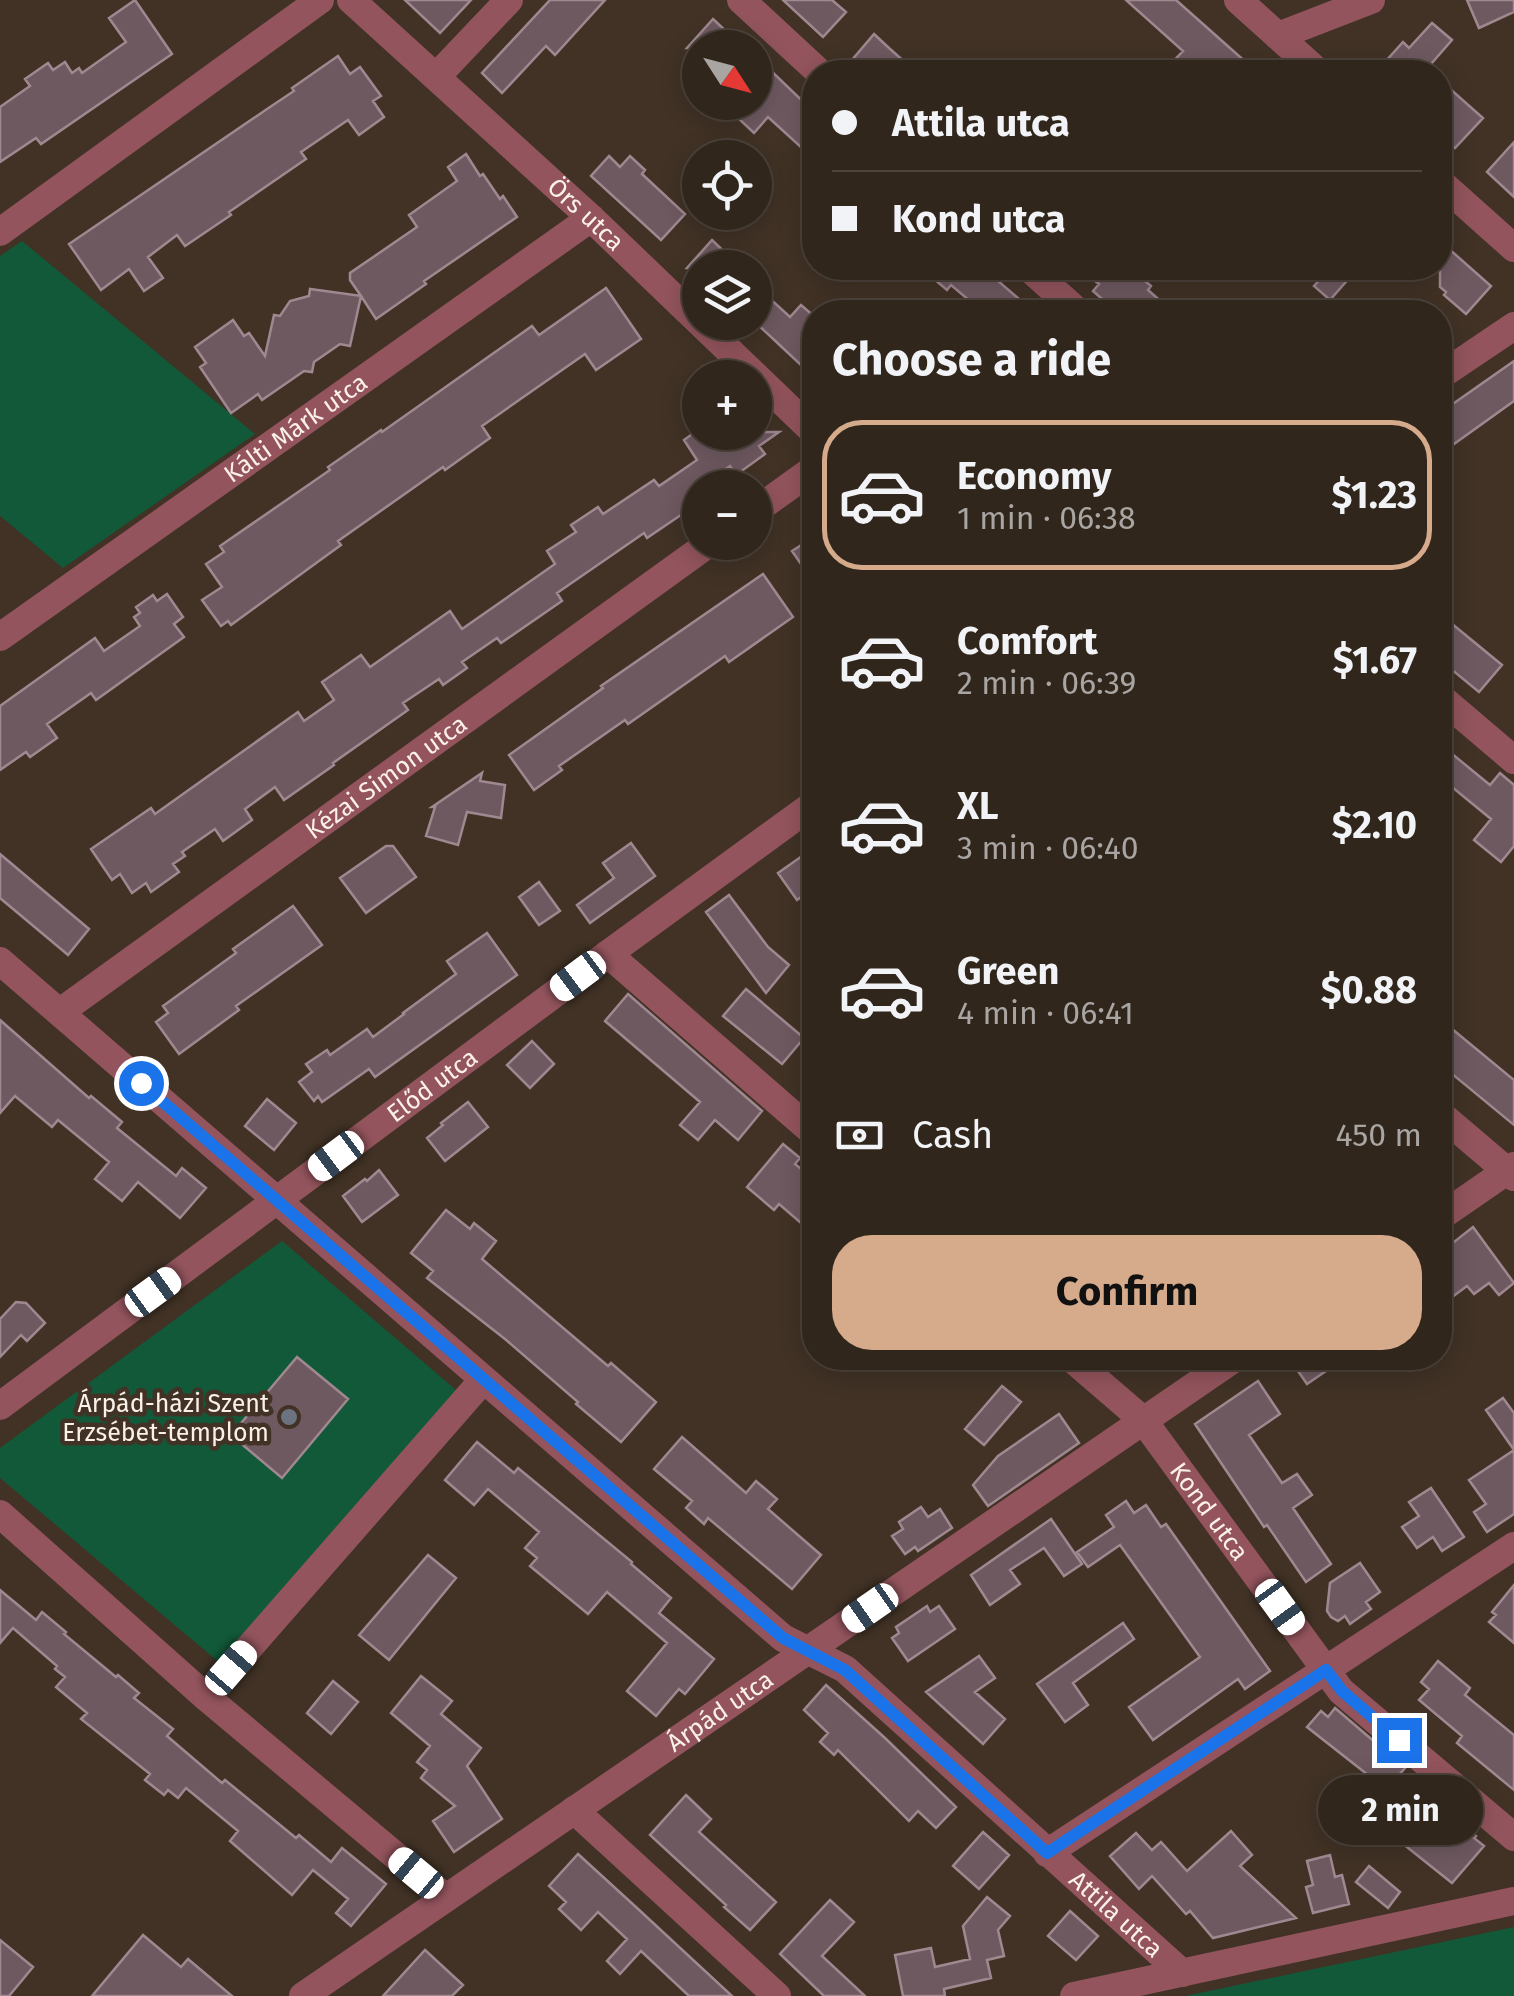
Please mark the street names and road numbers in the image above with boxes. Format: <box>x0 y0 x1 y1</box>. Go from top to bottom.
street label: Örs utca <box>541 171 630 258</box>
street label: Kálti Márk utca <box>218 367 373 489</box>
street label: Kézai Simon utca <box>300 709 473 846</box>
street label: Előd utca <box>381 1042 483 1129</box>
street label: Kond utca <box>1163 1457 1255 1567</box>
street label: Árpád utca <box>661 1665 779 1758</box>
street label: Attila utca <box>1063 1865 1169 1964</box>

